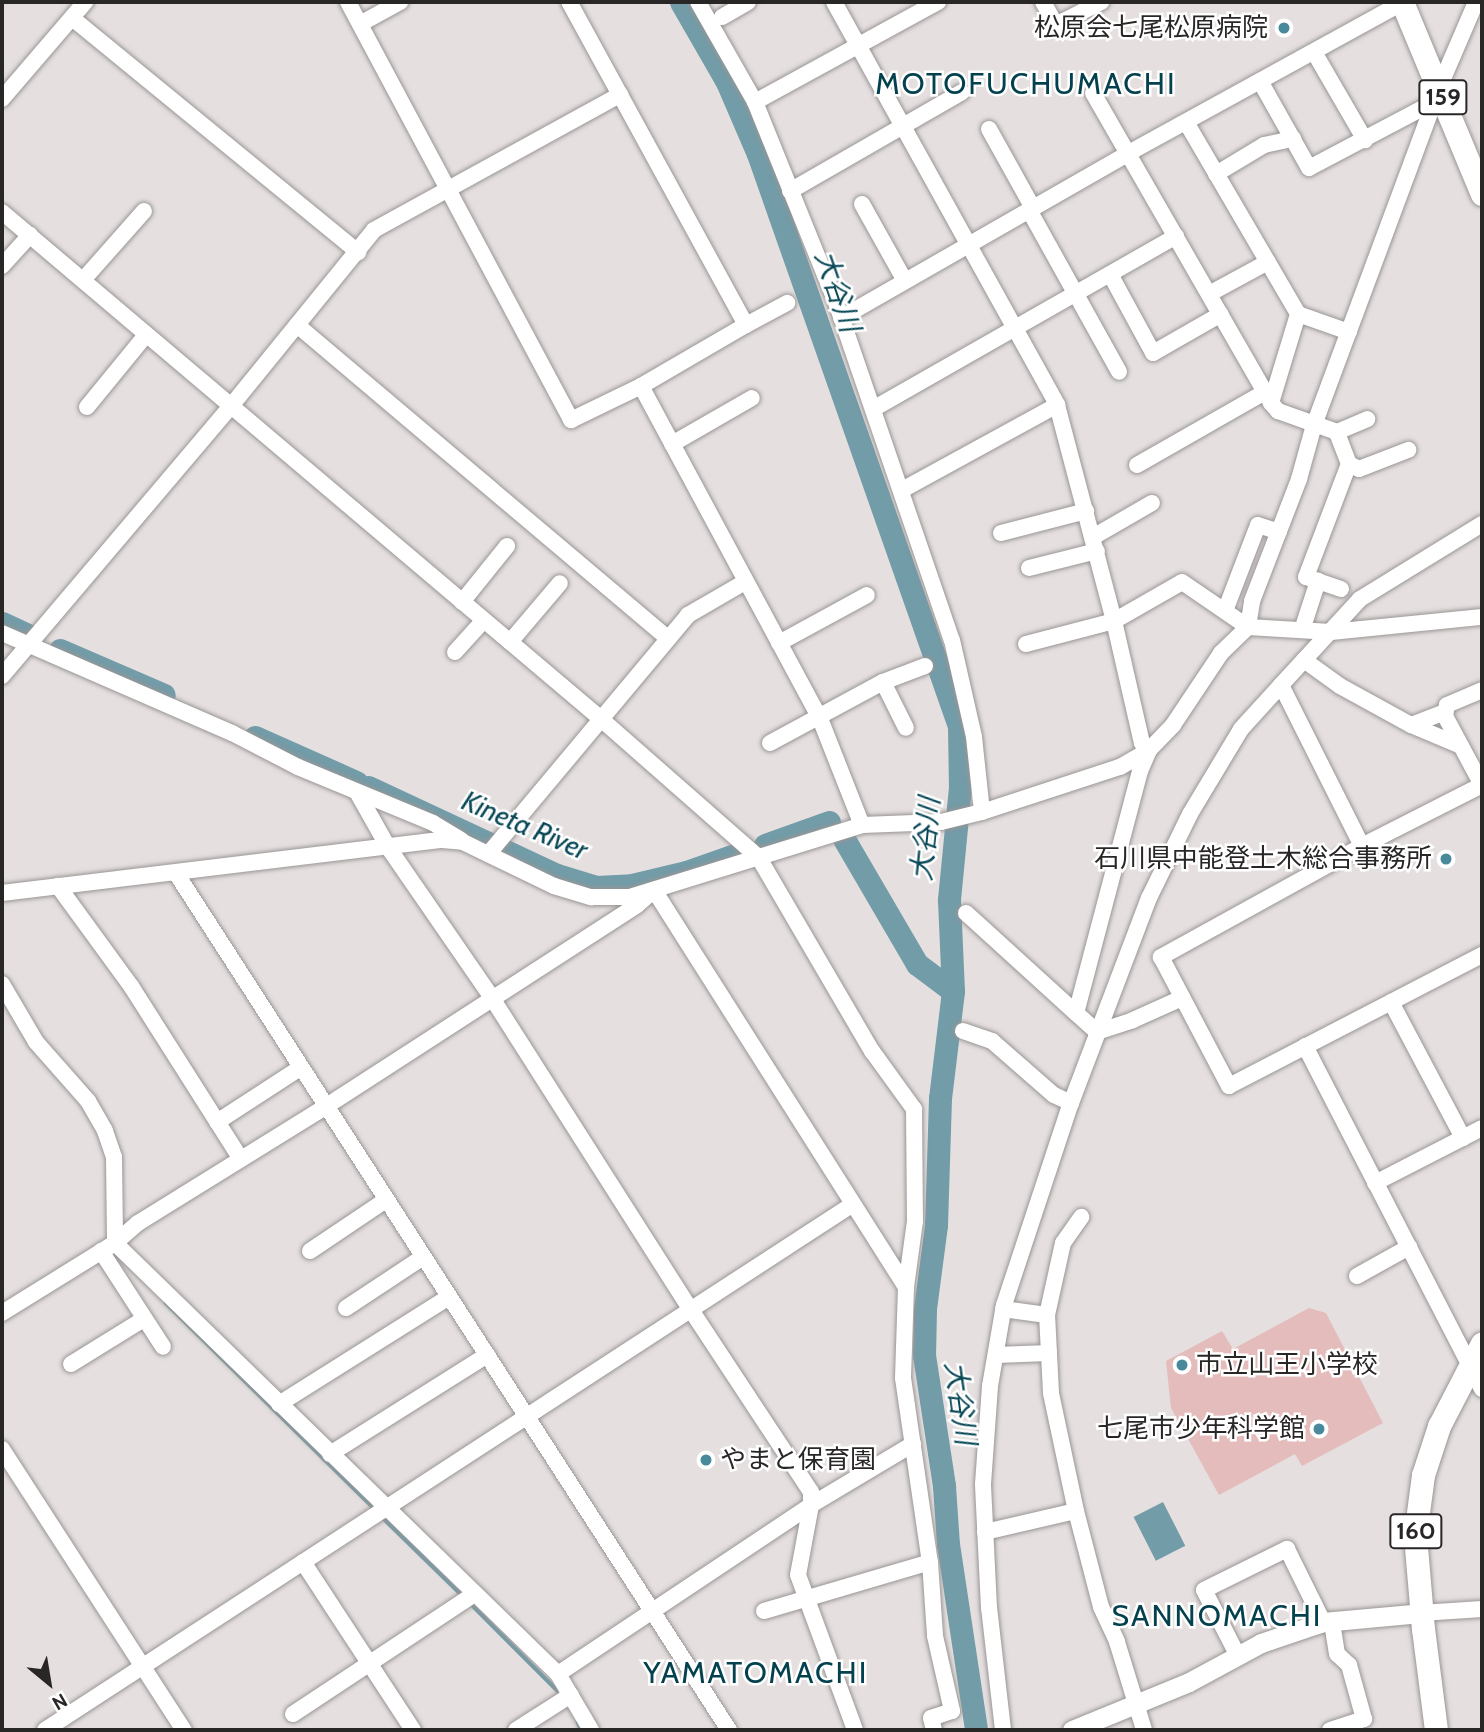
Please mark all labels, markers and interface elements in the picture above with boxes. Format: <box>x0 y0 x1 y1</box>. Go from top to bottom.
place label: 松原会七尾松原病院 <box>1034 12 1268 44</box>
marker: 松原会七尾松原病院 <box>1274 18 1294 38</box>
district label: MOTOFUCHUMACHI <box>877 66 1175 102</box>
road number: 159 <box>1417 76 1469 118</box>
water label: 大谷川 <box>808 246 868 336</box>
water label: Kineta River <box>457 783 593 867</box>
water label: 大谷川 <box>904 795 946 883</box>
place label: 石川県中能登土木総合事務所 <box>1094 843 1432 875</box>
marker: 石川県中能登土木総合事務所 <box>1438 851 1454 867</box>
place label: 市立山王小学校 <box>1196 1349 1378 1381</box>
marker: 市立山王小学校 <box>1174 1357 1190 1373</box>
water label: 大谷川 <box>939 1359 983 1447</box>
place label: 七尾市少年科学館 <box>1097 1413 1305 1445</box>
marker: 七尾市少年科学館 <box>1311 1421 1327 1437</box>
place label: やまと保育園 <box>720 1444 876 1476</box>
marker: やまと保育園 <box>698 1452 714 1468</box>
road number: 160 <box>1388 1511 1444 1552</box>
district label: SANNOMACHI <box>1113 1598 1321 1634</box>
north arrow <box>14 1648 84 1718</box>
district label: YAMATOMACHI <box>645 1655 867 1691</box>
text: N <box>48 1688 71 1715</box>

